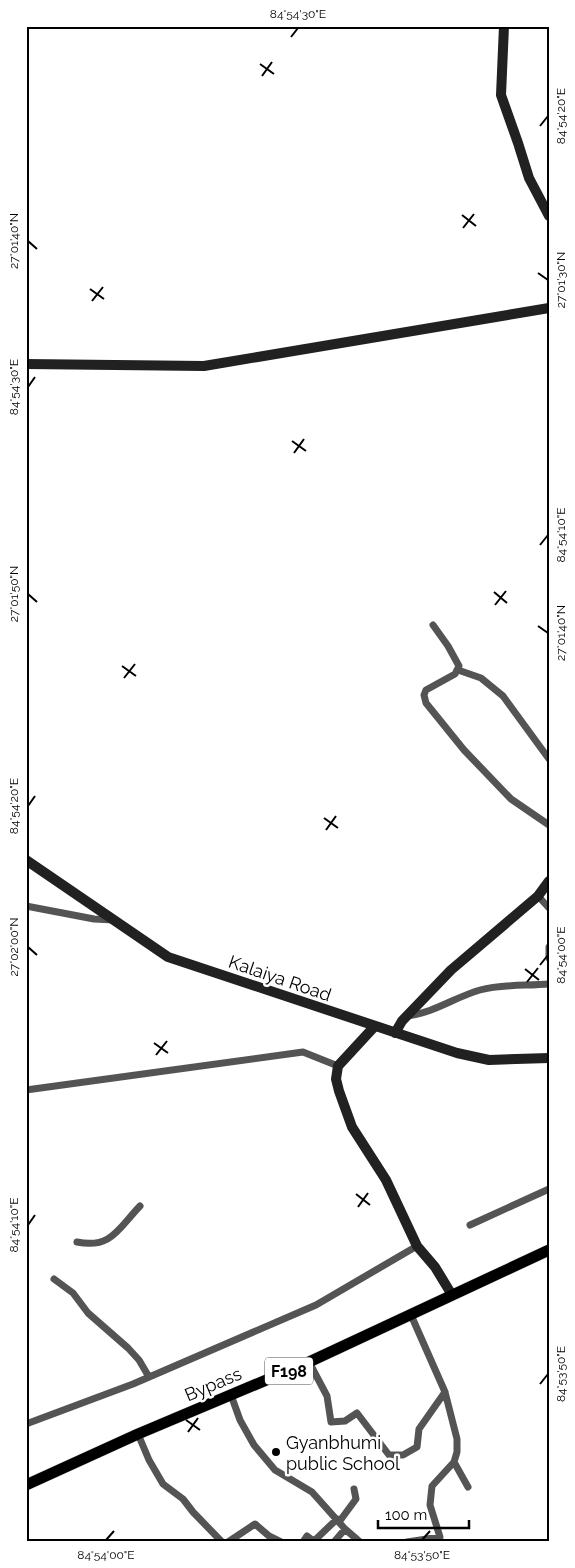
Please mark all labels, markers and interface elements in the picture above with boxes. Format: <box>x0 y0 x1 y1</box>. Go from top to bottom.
text: 84°54'30"E <box>270 7 326 21</box>
text: 84°54'20"E <box>554 88 568 144</box>
text: 27°01'40"N <box>7 213 21 269</box>
text: 27°01'30"N <box>554 252 568 308</box>
text: 84°54'30"E <box>7 359 21 415</box>
text: 84°54'10"E <box>554 507 568 563</box>
text: 27°01'50"N <box>7 566 21 622</box>
text: 27°01'40"N <box>554 605 568 661</box>
text: 84°54'20"E <box>7 778 21 834</box>
text: 27°02'00"N <box>7 918 21 976</box>
text: 84°54'00"E <box>554 926 568 984</box>
street label: Kalaiya Road <box>226 951 334 1005</box>
text: 84°54'10"E <box>7 1197 21 1253</box>
text: 84°53'50"E <box>554 1346 568 1402</box>
road number: F198 <box>265 1358 313 1384</box>
street label: Bypass <box>181 1363 245 1405</box>
place label: Gyanbhumi public School <box>286 1432 400 1474</box>
marker: Gyanbhumi public School <box>270 1446 282 1458</box>
scale bar <box>378 1498 469 1530</box>
text: 100 m <box>385 1506 427 1524</box>
text: 84°54'00"E <box>77 1548 135 1562</box>
text: 84°53'50"E <box>394 1548 450 1562</box>

